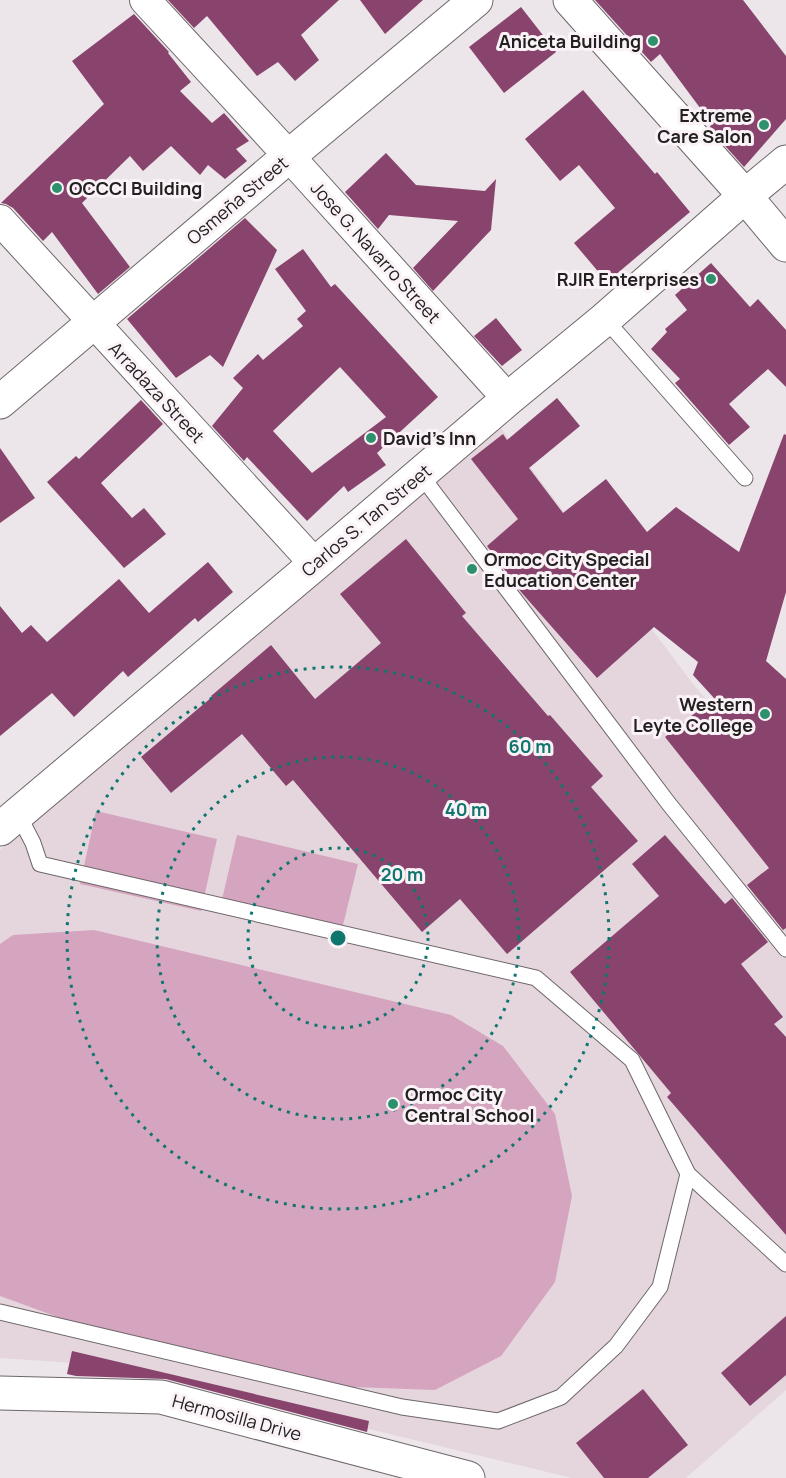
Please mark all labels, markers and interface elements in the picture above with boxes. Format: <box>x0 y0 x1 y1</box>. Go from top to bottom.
place label: Aniceta Building <box>499 29 641 53</box>
marker: Aniceta Building <box>646 34 660 48</box>
place label: Extreme Care Salon <box>657 103 752 148</box>
marker: Extreme Care Salon <box>757 118 771 132</box>
street label: Osmeña Street <box>181 151 293 249</box>
place label: OCCCI Building <box>69 176 202 200</box>
street label: Jose G. Navarro Street <box>306 176 446 328</box>
marker: OCCCI Building <box>50 181 64 195</box>
place label: RJIR Enterprises <box>557 267 699 291</box>
marker: RJIR Enterprises <box>704 272 718 286</box>
street label: Arradaza Street <box>104 336 210 448</box>
place label: David's Inn <box>383 426 476 450</box>
marker: David's Inn <box>364 431 378 445</box>
street label: Carlos S. Tan Street <box>296 459 436 581</box>
place label: Ormoc City Special Education Center <box>484 547 650 592</box>
marker: Ormoc City Special Education Center <box>465 562 479 576</box>
place label: Western Leyte College <box>633 692 753 737</box>
marker: Western Leyte College <box>758 707 772 721</box>
text: 60 m <box>509 734 551 758</box>
text: 40 m <box>445 797 487 821</box>
text: 20 m <box>381 862 423 886</box>
centre of rings <box>328 928 348 948</box>
place label: Ormoc City Central School <box>405 1082 535 1127</box>
marker: Ormoc City Central School <box>386 1097 400 1111</box>
street label: Hermosilla Drive <box>170 1388 304 1446</box>

